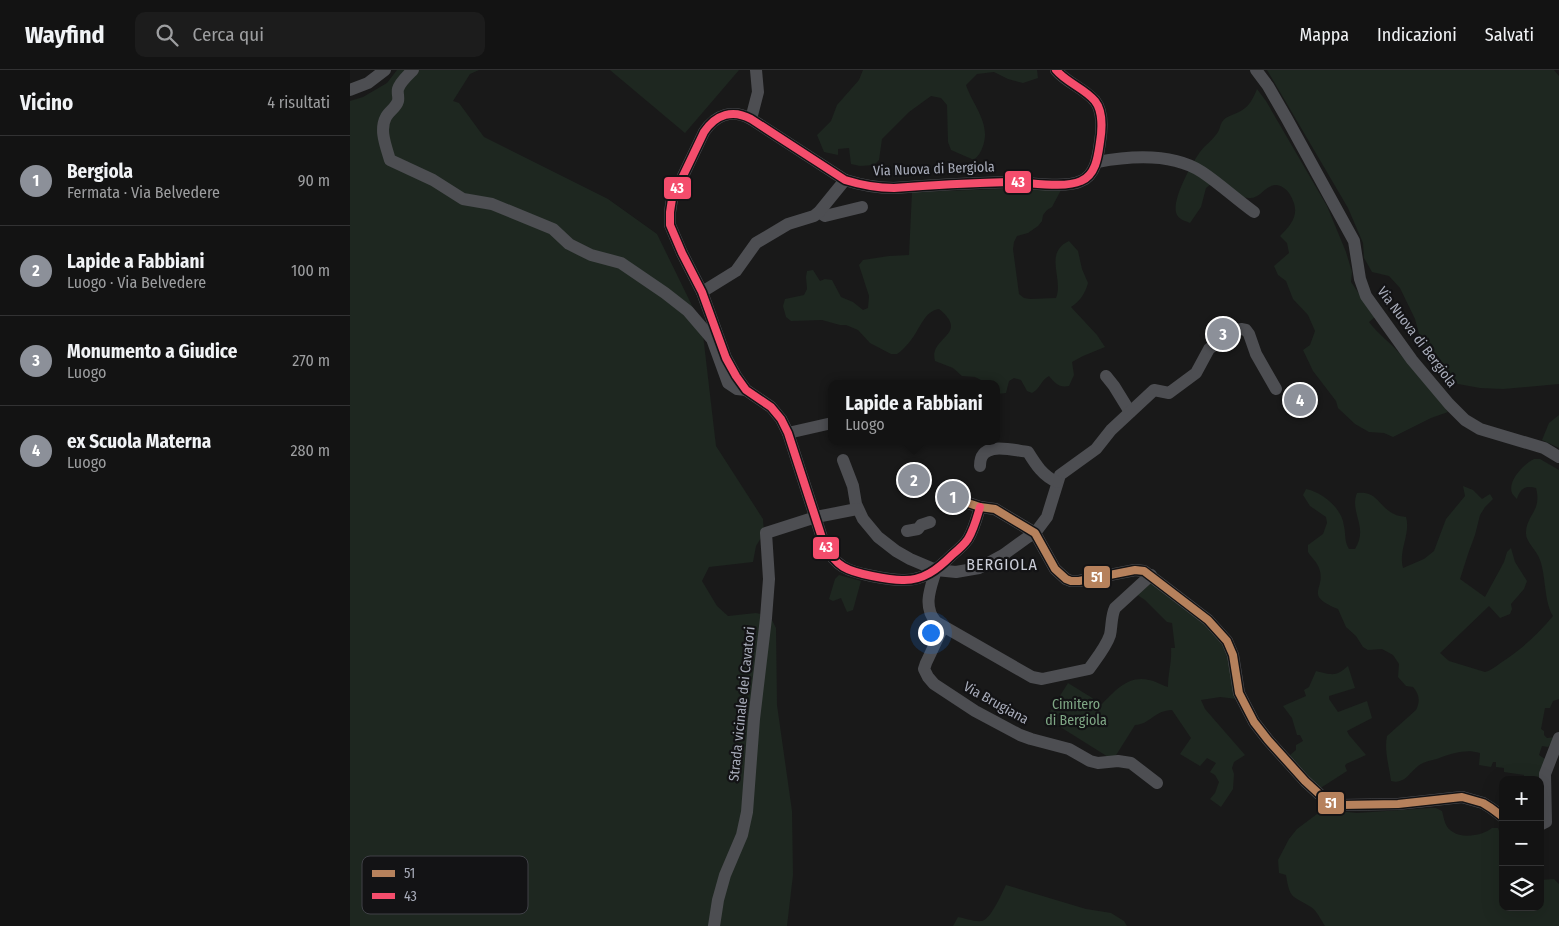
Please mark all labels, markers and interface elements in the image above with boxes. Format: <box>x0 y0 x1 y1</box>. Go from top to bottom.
search box <box>135 12 485 57</box>
text: Wayfind <box>25 21 105 49</box>
icon: search <box>153 21 181 49</box>
text: Cerca qui <box>193 23 264 46</box>
text: Mappa <box>1300 24 1349 46</box>
text: Indicazioni <box>1377 24 1457 46</box>
text: Salvati <box>1485 24 1534 46</box>
text: Vicino <box>20 90 73 116</box>
text: 4 risultati <box>267 93 330 112</box>
street label: Via Nuova di Bergiola <box>873 158 995 180</box>
text: Bergiola <box>67 160 133 183</box>
line badge: 43 <box>1004 170 1032 194</box>
text: 1 <box>33 171 39 190</box>
text: 90 m <box>298 171 330 190</box>
text: 43 <box>1011 174 1025 191</box>
line badge: 43 <box>663 176 692 200</box>
text: 43 <box>670 180 684 197</box>
text: Fermata · Via Belvedere <box>67 183 220 202</box>
text: Lapide a Fabbiani <box>67 250 204 273</box>
text: 2 <box>32 261 40 280</box>
text: 100 m <box>291 261 330 280</box>
text: Luogo · Via Belvedere <box>67 273 206 292</box>
street label: Via Nuova di Bergiola <box>1374 283 1460 391</box>
pin: 3 <box>1207 315 1239 353</box>
text: Monumento a Giudice <box>67 340 237 363</box>
text: 3 <box>32 351 40 370</box>
text: 270 m <box>292 351 330 370</box>
text: Luogo <box>67 363 106 382</box>
popup <box>828 380 1000 445</box>
pin: 4 <box>1284 381 1316 419</box>
text: Lapide a Fabbiani <box>845 392 983 415</box>
text: Luogo <box>845 415 885 434</box>
text: ex Scuola Materna <box>67 430 211 453</box>
text: 4 <box>32 441 40 460</box>
text: 280 m <box>291 441 330 460</box>
text: Luogo <box>67 453 106 472</box>
pin: 2 <box>898 461 930 499</box>
pin: 1 <box>937 478 969 516</box>
line badge: 43 <box>812 536 840 560</box>
text: 43 <box>819 539 833 556</box>
district label: BERGIOLA <box>966 555 1038 574</box>
line badge: 51 <box>1083 565 1111 589</box>
text: 51 <box>1091 569 1103 586</box>
your location <box>918 620 944 646</box>
street label: Strada vicinale dei Cavatori <box>725 626 759 782</box>
street label: Via Brugiana <box>960 678 1032 728</box>
park label: Cimitero di Bergiola <box>1045 696 1107 729</box>
map controls <box>1499 776 1544 911</box>
button: + <box>1499 776 1544 821</box>
line badge: 51 <box>1317 791 1345 815</box>
text: 51 <box>1325 795 1337 812</box>
button: − <box>1499 821 1544 866</box>
legend <box>362 856 528 914</box>
text: 51 <box>404 865 415 882</box>
button: layers <box>1499 866 1544 911</box>
text: 43 <box>404 888 417 905</box>

